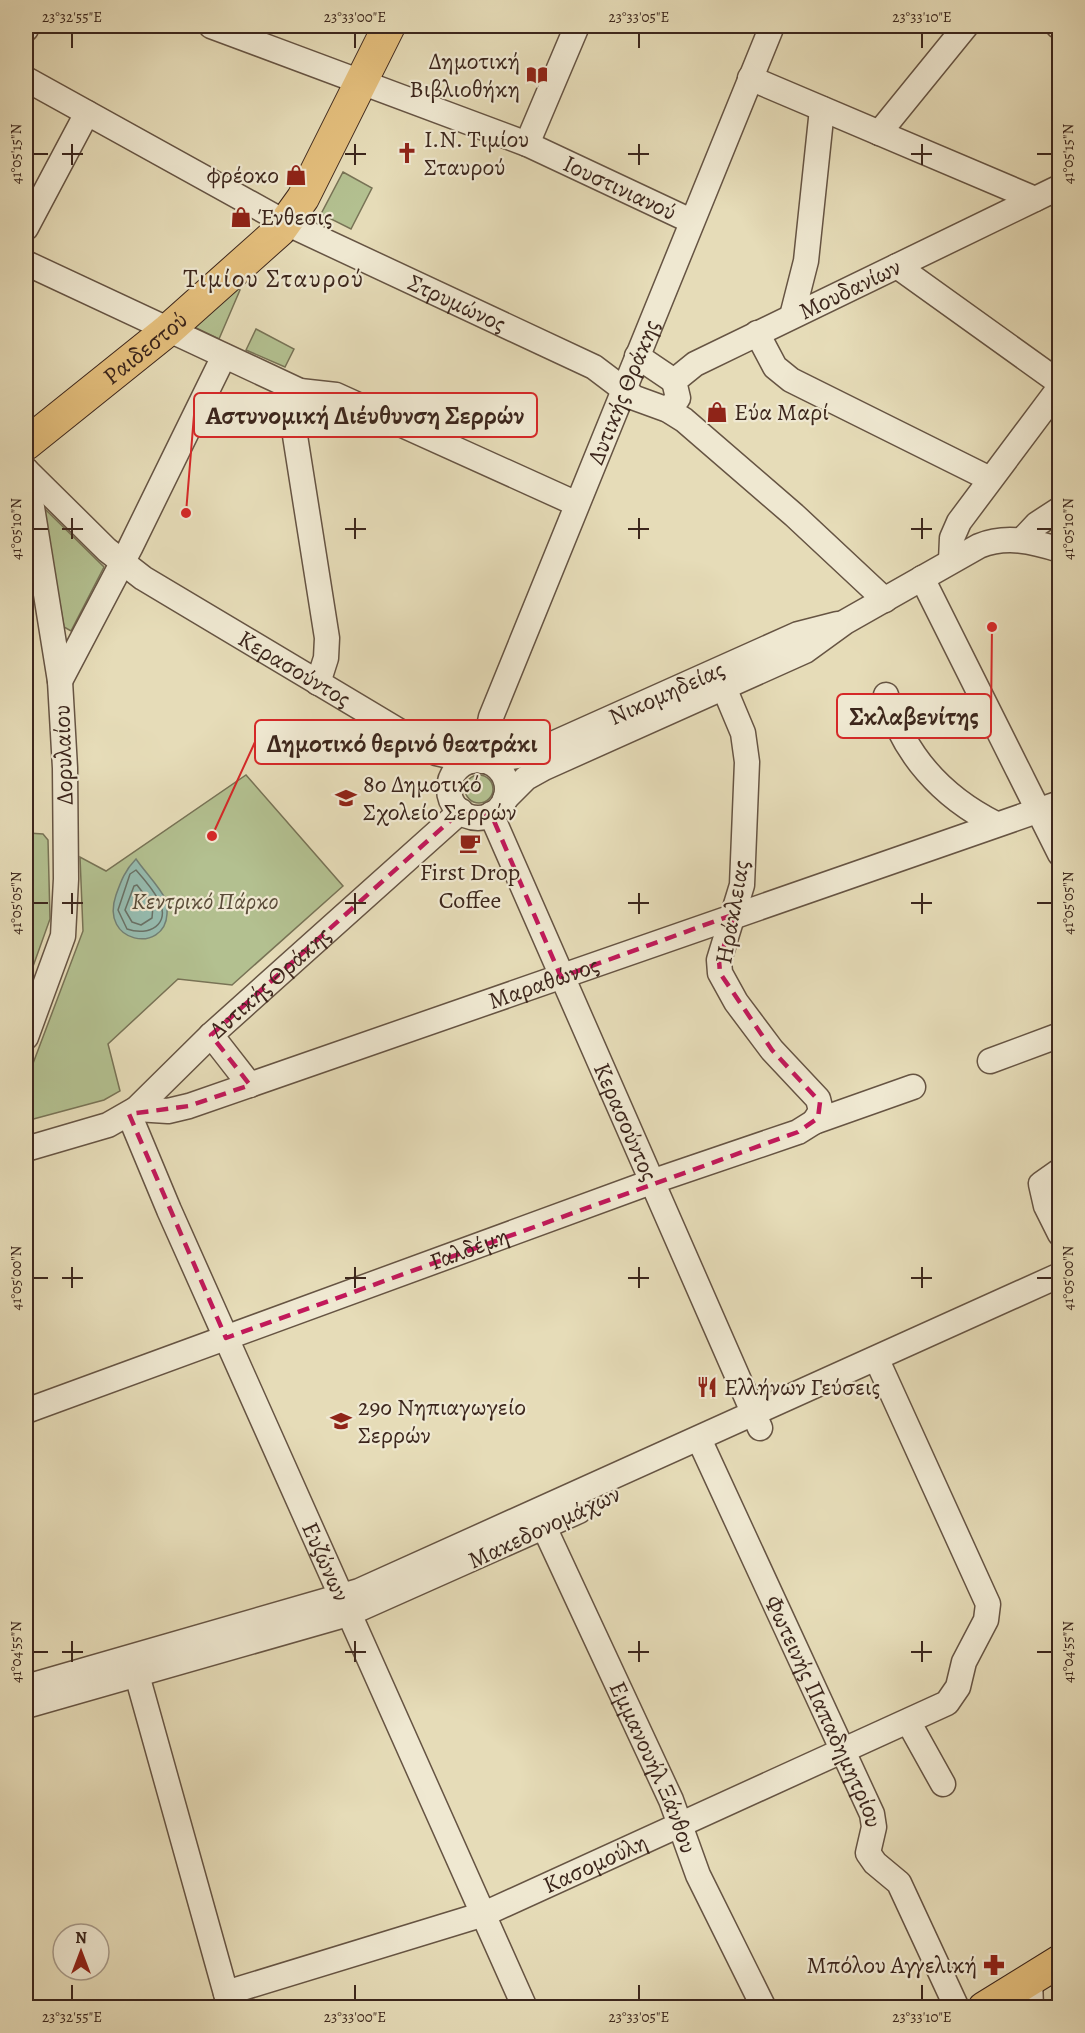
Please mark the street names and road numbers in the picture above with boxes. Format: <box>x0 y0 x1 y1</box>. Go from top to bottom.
street label: Ιουστινιανού <box>558 147 682 228</box>
street label: Μουδανίων <box>793 251 906 327</box>
street label: Στρυμώνος <box>403 266 511 340</box>
street label: Ραιδεστού <box>96 304 194 392</box>
street label: Δυτικής Θράκης <box>580 315 667 469</box>
street label: Κερασούντος <box>232 622 357 715</box>
street label: Νικομηδείας <box>603 653 729 733</box>
street label: Δορυλαίου <box>45 704 81 806</box>
street label: Ηράκλειας <box>707 858 757 966</box>
street label: Δυτικής Θράκης <box>202 919 338 1045</box>
street label: Μαραθώνος <box>484 949 603 1017</box>
street label: Κερασούντος <box>586 1058 666 1186</box>
street label: Γαλδέμη <box>425 1220 513 1278</box>
street label: Μακεδονομάχων <box>463 1478 626 1576</box>
street label: Ευζώνων <box>294 1517 358 1607</box>
street label: Φωτεινής Παπαδημητρίου <box>757 1590 890 1830</box>
street label: Εμμανουήλ Ξάνθου <box>602 1676 705 1858</box>
street label: Κασομούλη <box>538 1826 653 1901</box>

